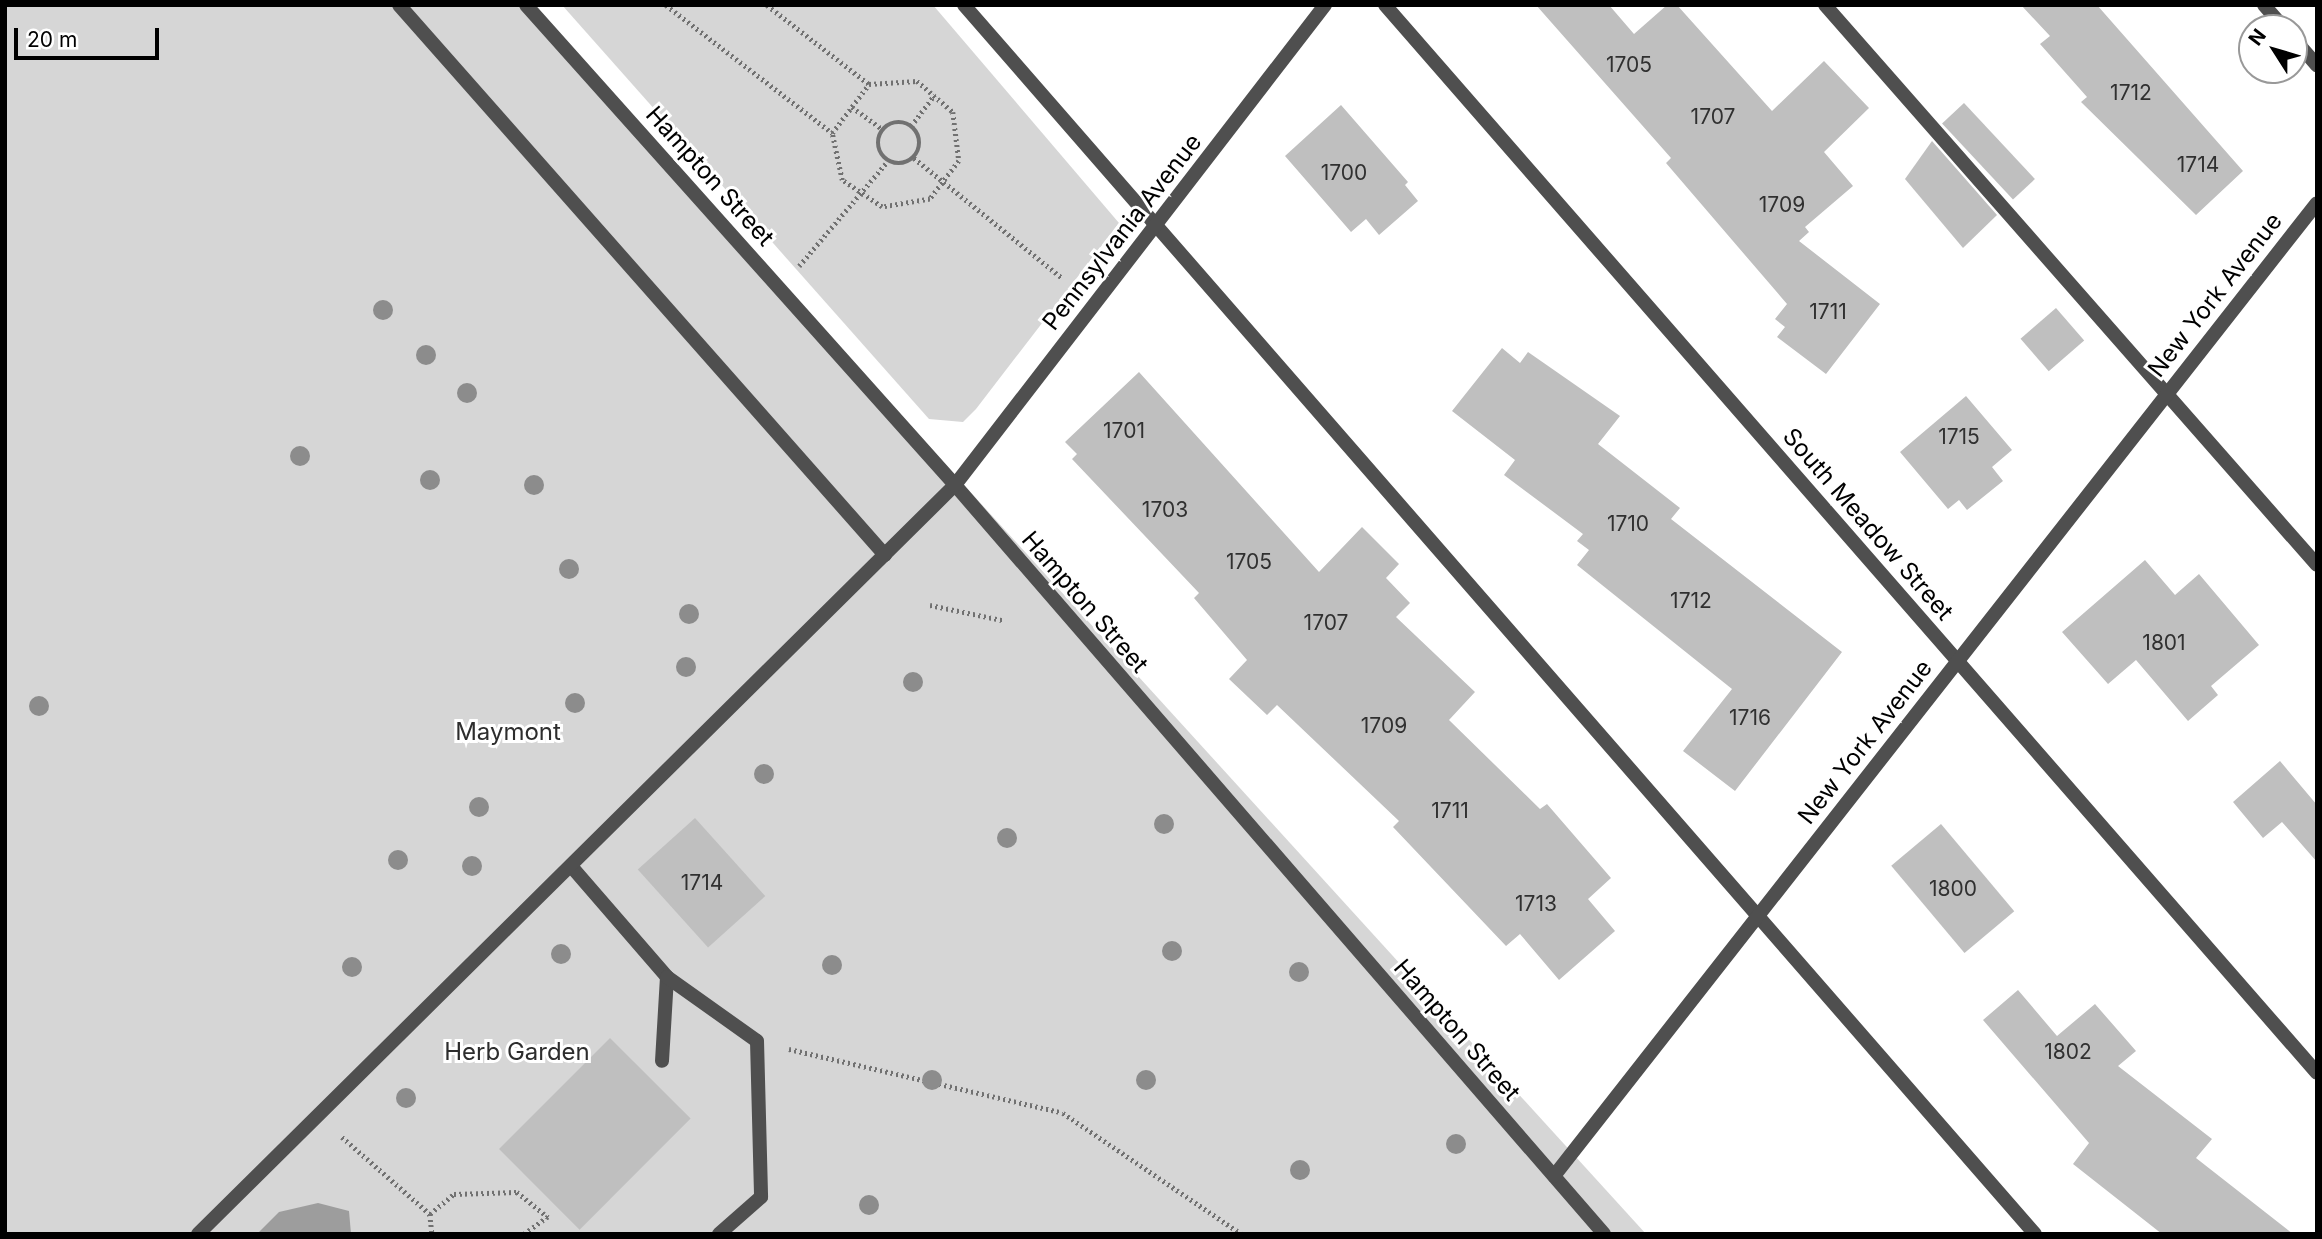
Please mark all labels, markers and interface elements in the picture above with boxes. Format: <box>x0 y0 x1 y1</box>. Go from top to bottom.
scale bar <box>18 14 163 58</box>
north arrow <box>2238 14 2308 84</box>
text: N <box>2244 25 2271 50</box>
text: 20 m <box>27 27 77 52</box>
house number: 1705 <box>1606 52 1652 78</box>
house number: 1712 <box>2110 80 2152 106</box>
street label: Hampton Street <box>640 100 780 252</box>
house number: 1707 <box>1691 104 1735 130</box>
street label: Pennsylvania Avenue <box>1036 128 1208 336</box>
house number: 1714 <box>2177 152 2219 178</box>
house number: 1700 <box>1321 160 1367 186</box>
house number: 1709 <box>1759 192 1805 218</box>
street label: New York Avenue <box>2142 207 2288 383</box>
house number: 1711 <box>1809 299 1847 325</box>
house number: 1701 <box>1103 418 1145 444</box>
street label: South Meadow Street <box>1777 422 1959 626</box>
house number: 1715 <box>1938 424 1980 450</box>
house number: 1703 <box>1142 497 1188 523</box>
house number: 1710 <box>1607 511 1649 537</box>
street label: Hampton Street <box>1016 526 1154 678</box>
house number: 1705 <box>1226 549 1272 575</box>
house number: 1712 <box>1670 588 1712 614</box>
house number: 1707 <box>1304 610 1348 636</box>
house number: 1801 <box>2142 630 2186 656</box>
street label: New York Avenue <box>1792 654 1938 830</box>
house number: 1716 <box>1729 705 1771 731</box>
house number: 1709 <box>1361 713 1407 739</box>
park label: Maymont <box>455 718 561 746</box>
house number: 1711 <box>1431 798 1469 824</box>
house number: 1714 <box>681 870 723 896</box>
house number: 1800 <box>1929 876 1977 902</box>
house number: 1713 <box>1515 891 1557 917</box>
street label: Hampton Street <box>1388 954 1526 1106</box>
park label: Herb Garden <box>444 1038 590 1066</box>
house number: 1802 <box>2044 1039 2092 1065</box>

